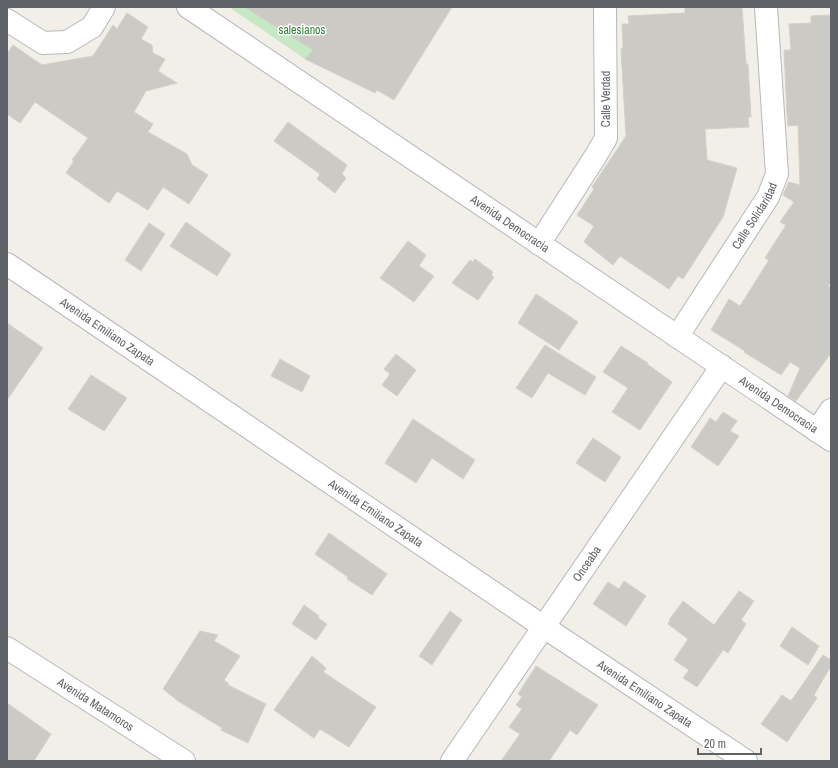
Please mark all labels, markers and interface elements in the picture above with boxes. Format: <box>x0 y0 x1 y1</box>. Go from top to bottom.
park label: salesianos <box>278 22 326 38</box>
street label: Calle Verdad <box>598 71 614 127</box>
street label: Calle Solidaridad <box>728 180 781 252</box>
street label: Avenida Democracia <box>466 191 553 256</box>
street label: Avenida Emiliano Zapata <box>56 293 158 370</box>
street label: Avenida Democracia <box>735 372 822 437</box>
street label: Avenida Emiliano Zapata <box>324 475 427 551</box>
street label: Onceaba <box>569 542 605 585</box>
street label: Avenida Emiliano Zapata <box>593 656 696 731</box>
street label: Avenida Matamoros <box>53 674 137 735</box>
scale bar <box>698 730 761 756</box>
text: 20 m <box>704 736 726 752</box>

